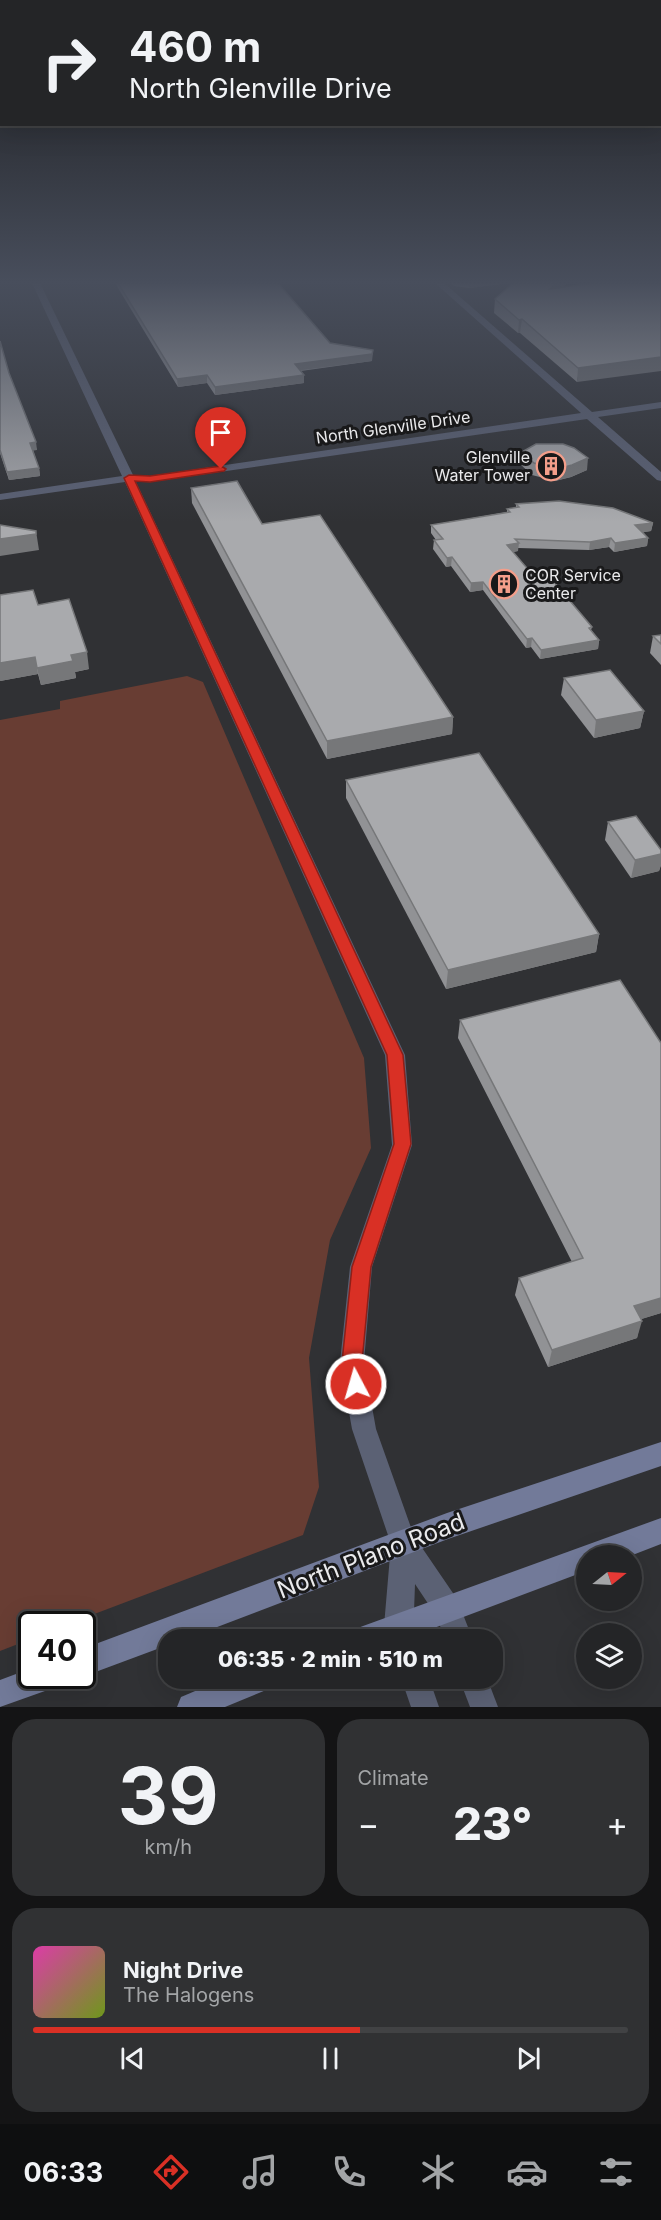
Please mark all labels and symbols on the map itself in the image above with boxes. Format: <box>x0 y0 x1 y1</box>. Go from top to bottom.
street label: North Glenville Drive <box>315 406 471 448</box>
pin <box>195 407 246 469</box>
place label: Glenville Water Tower <box>435 447 530 485</box>
building icon: Glenville Water Tower <box>535 450 567 482</box>
place label: COR Service Center <box>525 565 621 603</box>
building icon: COR Service Center <box>488 568 520 600</box>
position arrow <box>324 1352 388 1416</box>
street label: North Plano Road <box>273 1506 469 1605</box>
north arrow <box>576 1545 642 1611</box>
speed limit sign: 40 <box>18 1611 96 1689</box>

